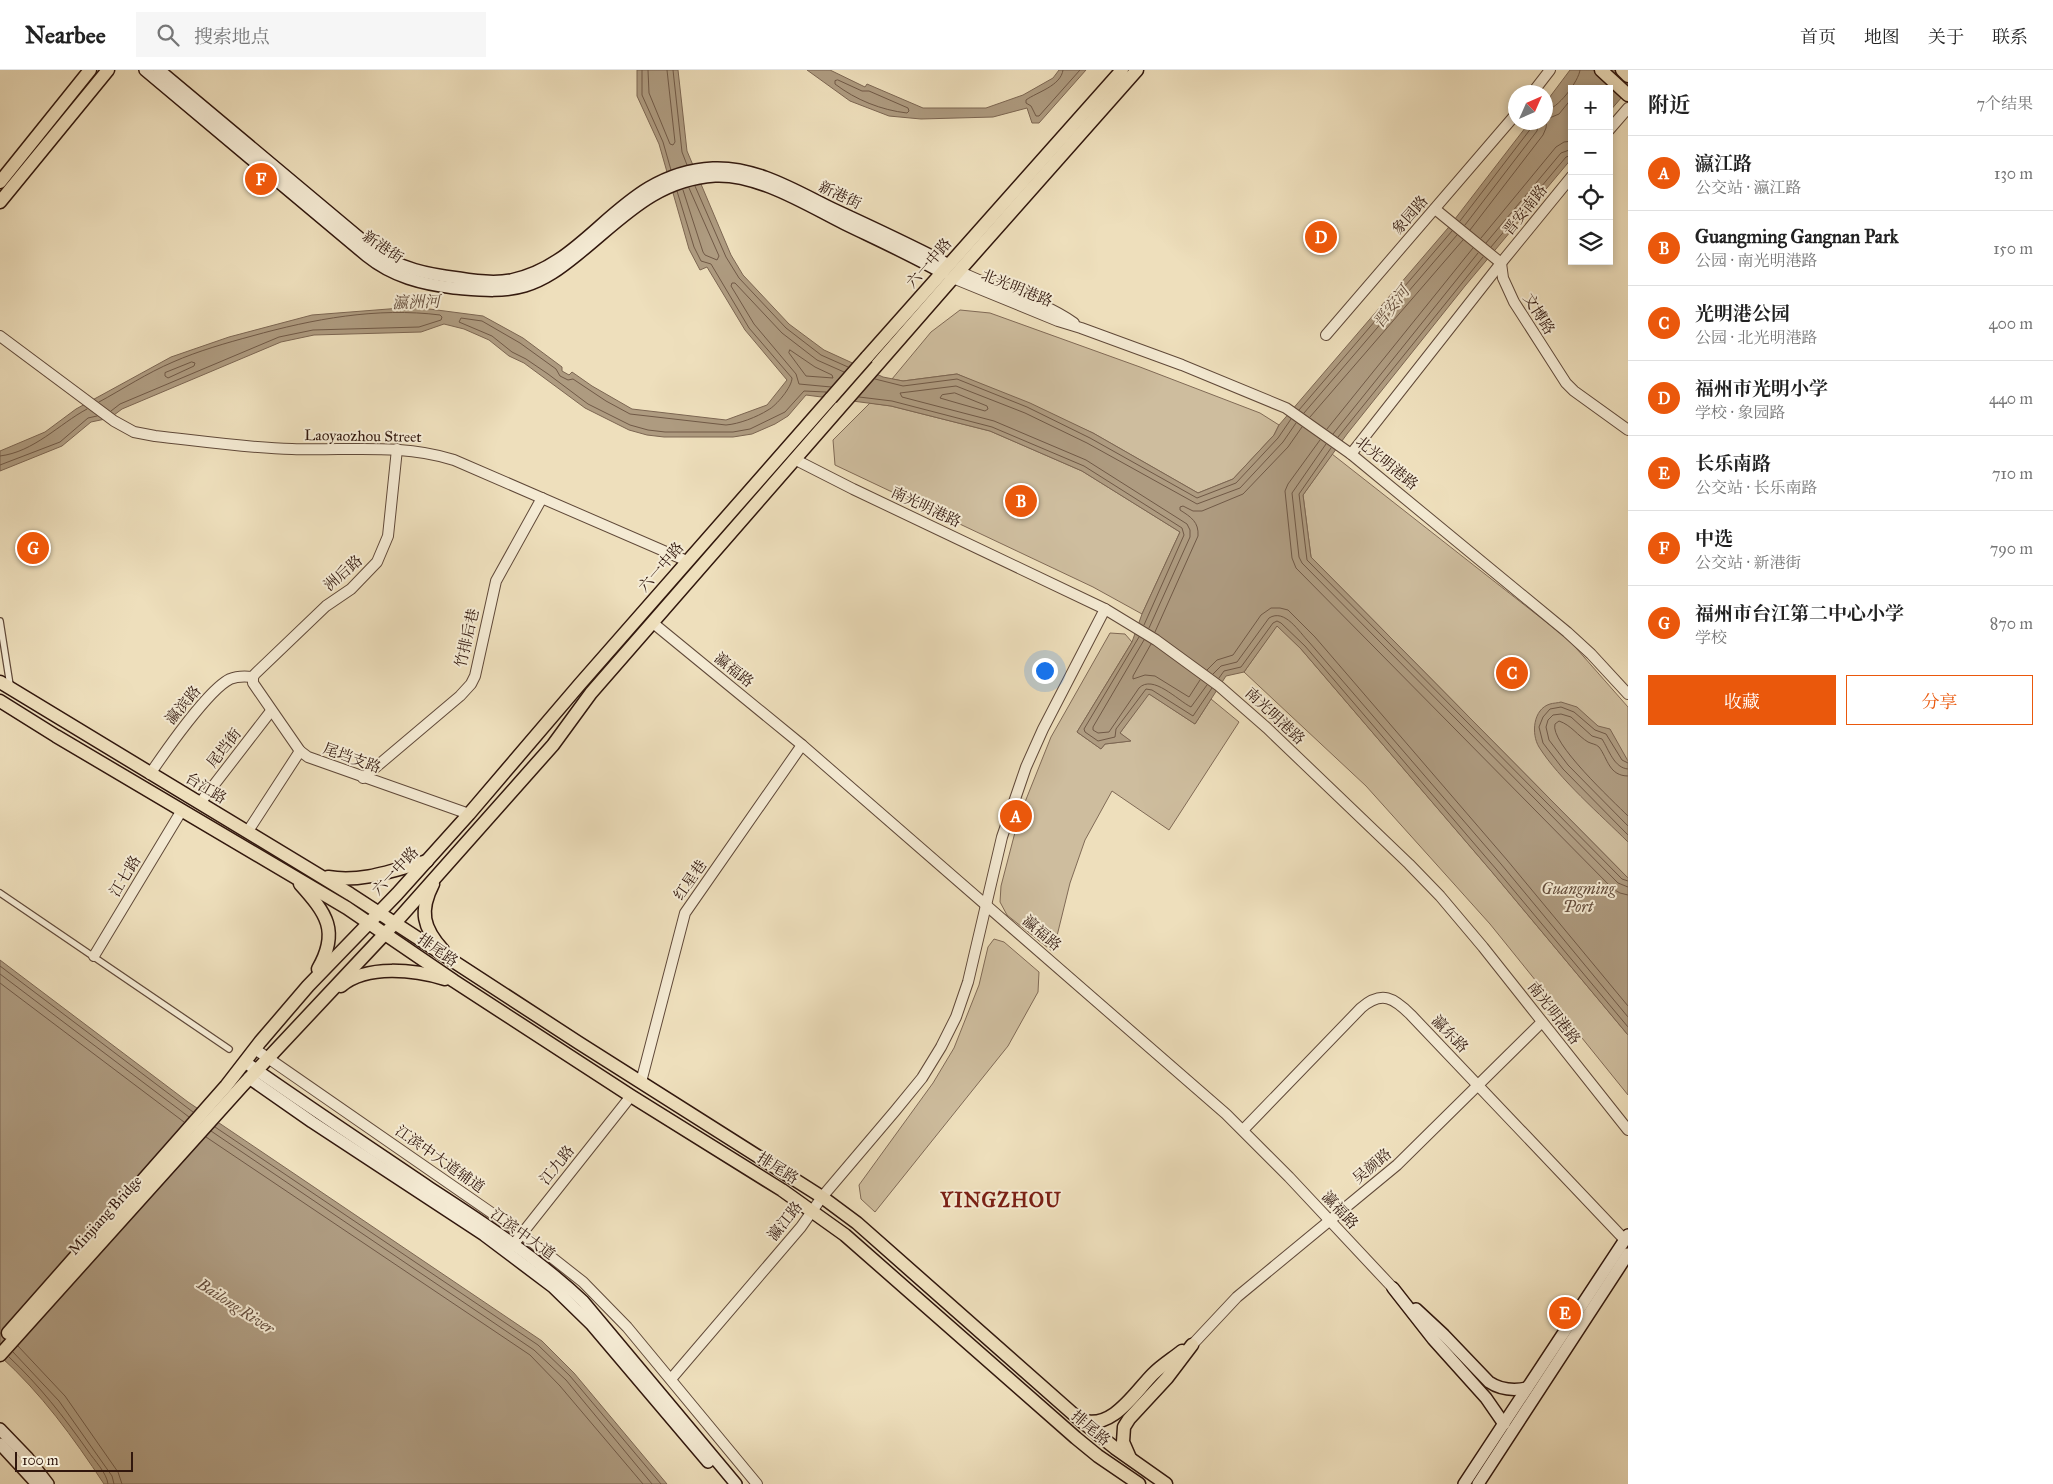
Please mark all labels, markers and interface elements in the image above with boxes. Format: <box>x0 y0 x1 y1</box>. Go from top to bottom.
search box <box>136 12 486 57</box>
text: Nearbee <box>25 20 106 50</box>
icon: search <box>154 21 182 49</box>
text: 搜索地点 <box>194 25 270 48</box>
text: 首页 <box>1800 26 1836 48</box>
text: 地图 <box>1864 26 1900 48</box>
text: 关于 <box>1928 26 1964 48</box>
text: 联系 <box>1992 26 2028 48</box>
north arrow <box>1508 85 1553 130</box>
map controls <box>1568 85 1613 265</box>
button: + <box>1568 85 1613 130</box>
text: 附近 <box>1648 92 1690 118</box>
text: 7个结果 <box>1976 94 2033 113</box>
button: − <box>1568 130 1613 175</box>
text: 瀛江路 <box>1695 152 1752 175</box>
pin: F <box>245 160 277 198</box>
text: A <box>1659 164 1669 183</box>
text: 130 m <box>1994 164 2033 183</box>
button: locate <box>1568 175 1613 220</box>
street label: 新港街 <box>816 177 864 213</box>
text: 公交站 · 瀛江路 <box>1695 178 1801 197</box>
street label: 晋安南路 <box>1499 181 1551 239</box>
street label: 象园路 <box>1388 192 1432 238</box>
pin: D <box>1305 218 1337 256</box>
button: layers <box>1568 220 1613 265</box>
text: Guangming Gangnan Park <box>1695 225 1899 248</box>
street label: 新港街 <box>359 227 407 267</box>
street label: 六一中路 <box>903 234 955 292</box>
text: B <box>1659 239 1669 258</box>
text: 150 m <box>1993 239 2033 258</box>
text: 公园 · 南光明港路 <box>1695 251 1817 270</box>
street label: 北光明港路 <box>979 266 1055 310</box>
water label: 晋安河 <box>1369 280 1415 332</box>
street label: 文博路 <box>1519 290 1559 338</box>
water label: 瀛洲河 <box>392 292 443 312</box>
text: 光明港公园 <box>1695 302 1790 325</box>
text: C <box>1659 314 1669 333</box>
text: 400 m <box>1989 314 2033 333</box>
text: 公园 · 北光明港路 <box>1695 328 1817 347</box>
text: 福州市光明小学 <box>1695 377 1828 400</box>
text: D <box>1658 389 1670 408</box>
text: 440 m <box>1989 389 2033 408</box>
text: 学校 · 象园路 <box>1695 403 1785 422</box>
street label: Laoyaozhou Street <box>304 426 422 446</box>
street label: 北光明港路 <box>1352 432 1422 494</box>
text: 长乐南路 <box>1695 452 1771 475</box>
text: E <box>1658 464 1670 483</box>
text: 710 m <box>1992 464 2033 483</box>
text: 公交站 · 长乐南路 <box>1695 478 1817 497</box>
pin: B <box>1005 482 1037 520</box>
street label: 南光明港路 <box>888 483 964 531</box>
text: 中选 <box>1695 527 1733 550</box>
pin: G <box>17 529 49 567</box>
street label: 六一中路 <box>635 538 687 596</box>
text: F <box>1659 539 1669 558</box>
text: 790 m <box>1990 539 2033 558</box>
street label: 洲后路 <box>320 551 366 595</box>
text: 公交站 · 新港街 <box>1695 553 1801 572</box>
text: 福州市台江第二中心小学 <box>1695 602 1904 625</box>
street label: 竹排后巷 <box>451 607 483 669</box>
text: G <box>1658 614 1670 633</box>
text: 870 m <box>1990 614 2033 633</box>
text: 学校 <box>1695 628 1727 647</box>
street label: 瀛福路 <box>711 649 757 691</box>
pin: C <box>1496 654 1528 692</box>
your location <box>1032 658 1058 684</box>
button: 收藏 <box>1648 675 1836 725</box>
button: 分享 <box>1846 675 2033 725</box>
street label: 瀛滨路 <box>162 682 204 728</box>
street label: 南光明港路 <box>1241 684 1309 748</box>
street label: 尾垱街 <box>203 725 245 771</box>
street label: 尾垱支路 <box>321 739 383 777</box>
street label: 台江路 <box>182 769 230 807</box>
pin: A <box>1000 797 1032 835</box>
street label: 六一中路 <box>368 843 422 899</box>
street label: 江七路 <box>106 852 144 900</box>
street label: 红星巷 <box>670 856 710 904</box>
water label: Guangming Port <box>1541 879 1616 916</box>
street label: 瀛福路 <box>1019 912 1065 954</box>
street label: 排尾路 <box>414 930 462 970</box>
street label: 南光明港路 <box>1524 978 1584 1048</box>
street label: 瀛东路 <box>1428 1012 1472 1056</box>
street label: 江滨中大道辅道 <box>392 1122 488 1196</box>
street label: 江九路 <box>536 1142 578 1188</box>
street label: 吴颜路 <box>1349 1145 1395 1187</box>
street label: 排尾路 <box>754 1148 802 1188</box>
street label: Minjiang Bridge <box>65 1172 145 1258</box>
street label: 瀛福路 <box>1318 1187 1362 1233</box>
district label: YINGZHOU <box>939 1188 1062 1212</box>
street label: 瀛江路 <box>764 1198 806 1244</box>
street label: 江滨中大道 <box>487 1205 559 1263</box>
water label: Bailong River <box>193 1274 279 1339</box>
pin: E <box>1549 1294 1581 1332</box>
street label: 排尾路 <box>1068 1407 1114 1449</box>
scale bar <box>15 1449 132 1472</box>
text: 100 m <box>22 1452 59 1469</box>

